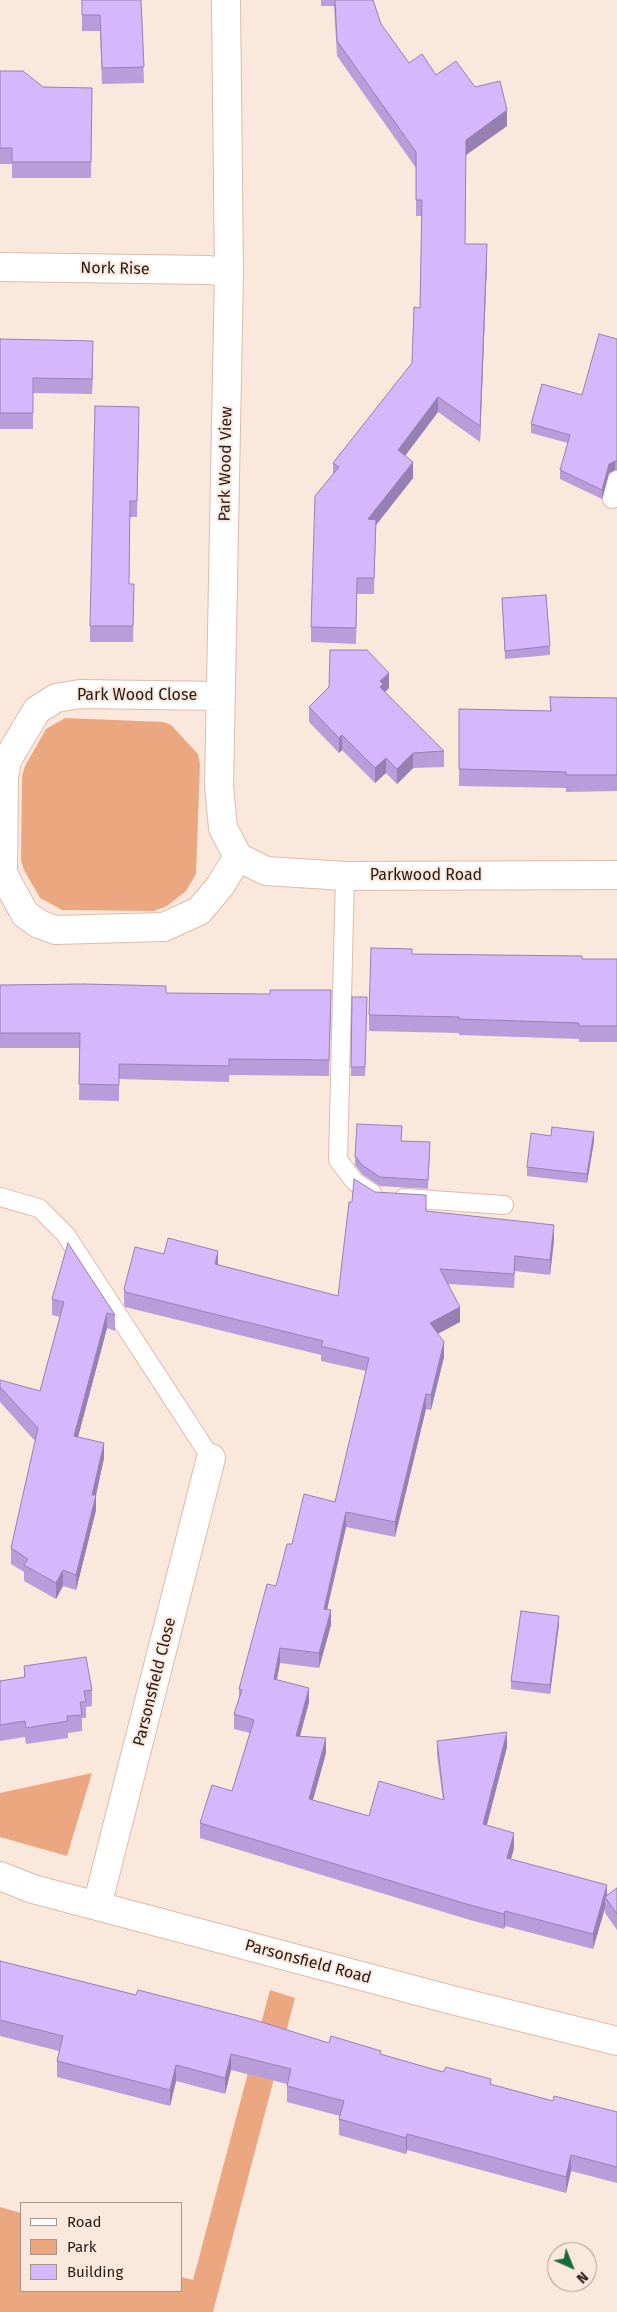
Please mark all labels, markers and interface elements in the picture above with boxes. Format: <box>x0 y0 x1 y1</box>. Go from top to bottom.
street label: Nork Rise <box>80 259 150 279</box>
street label: Park Wood View <box>215 406 237 522</box>
street label: Park Wood Close <box>77 686 197 706</box>
street label: Parkwood Road <box>370 866 482 886</box>
street label: Parsonsfield Close <box>130 1616 180 1748</box>
street label: Parsonsfield Road <box>243 1936 373 1988</box>
legend <box>20 2202 182 2292</box>
text: Road <box>67 2213 102 2231</box>
text: Park <box>67 2238 97 2256</box>
north arrow <box>547 2242 597 2292</box>
text: Building <box>67 2263 123 2281</box>
text: N <box>573 2268 591 2287</box>

